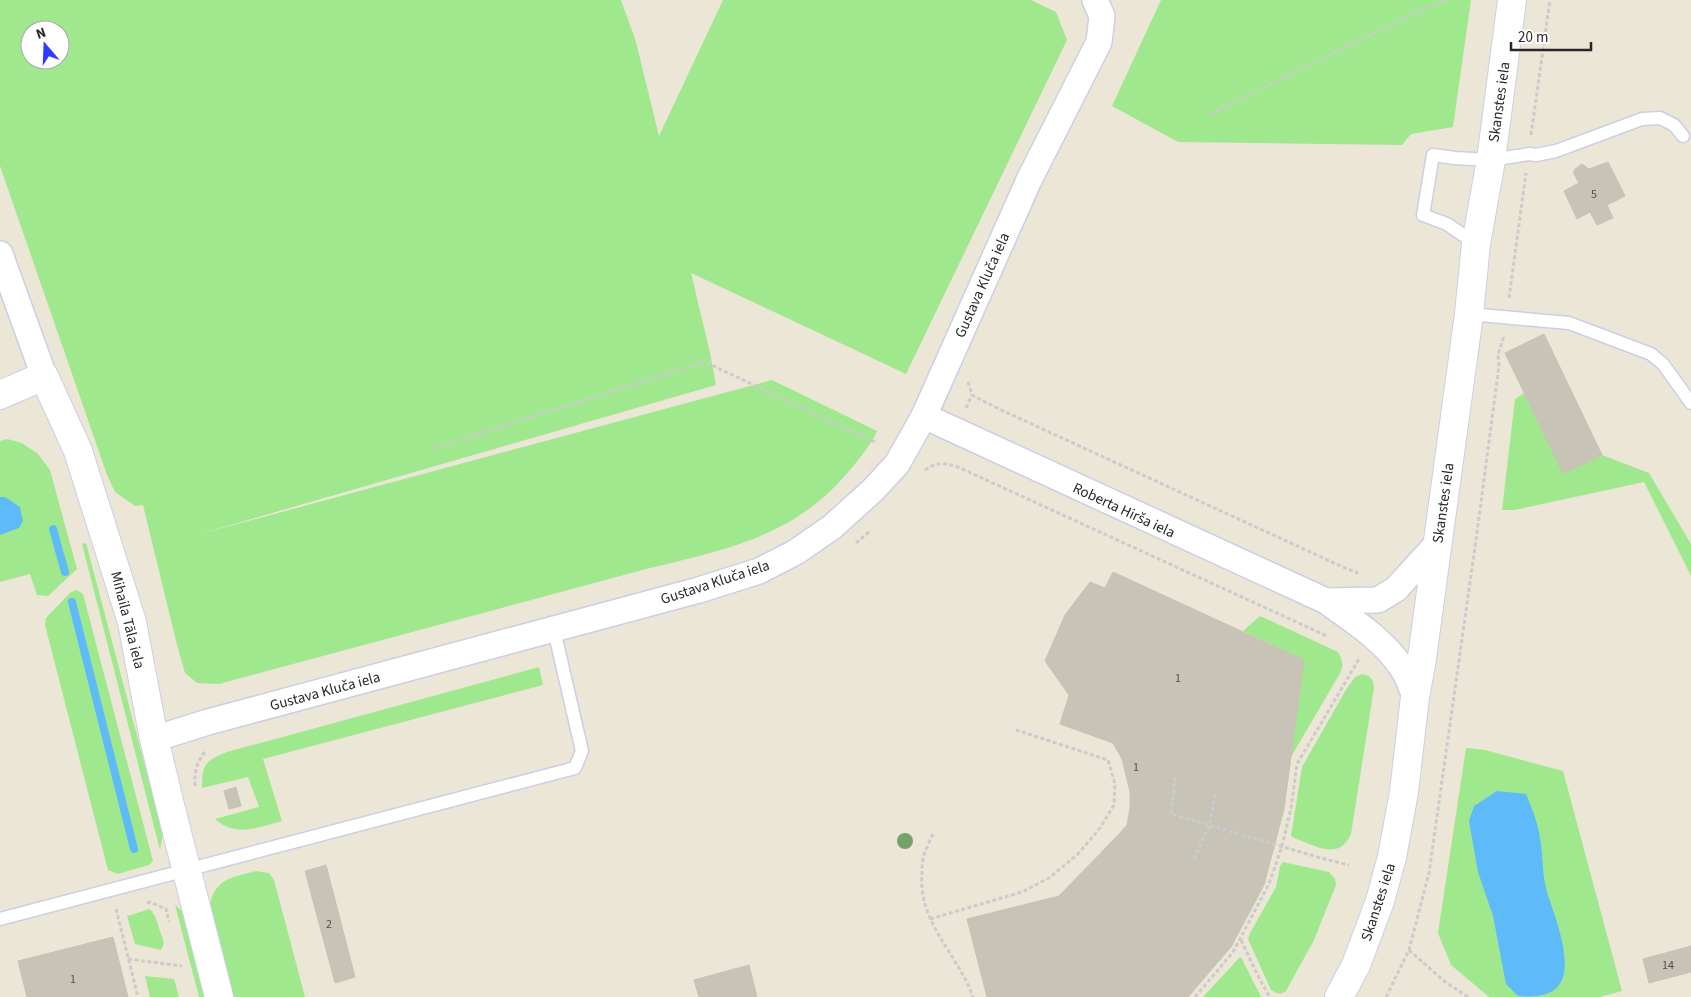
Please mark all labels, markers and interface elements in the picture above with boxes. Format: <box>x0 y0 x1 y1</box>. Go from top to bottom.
north arrow <box>20 20 70 70</box>
scale bar <box>1511 20 1591 52</box>
text: N <box>33 23 49 45</box>
text: 20 m <box>1518 27 1548 48</box>
street label: Skanstes iela <box>1483 60 1516 144</box>
house number: 5 <box>1591 186 1597 203</box>
street label: Gustava Kluča iela <box>950 229 1015 341</box>
street label: Skanstes iela <box>1427 461 1460 545</box>
street label: Roberta Hirša iela <box>1069 478 1178 543</box>
street label: Gustava Kluča iela <box>658 555 772 610</box>
street label: Mihaila Tāla iela <box>105 569 150 671</box>
street label: Gustava Kluča iela <box>268 667 383 716</box>
house number: 1 <box>1175 670 1181 687</box>
house number: 1 <box>1133 759 1139 776</box>
street label: Skanstes iela <box>1356 860 1401 944</box>
house number: 2 <box>326 916 332 933</box>
house number: 14 <box>1662 957 1674 974</box>
house number: 1 <box>70 971 76 988</box>

